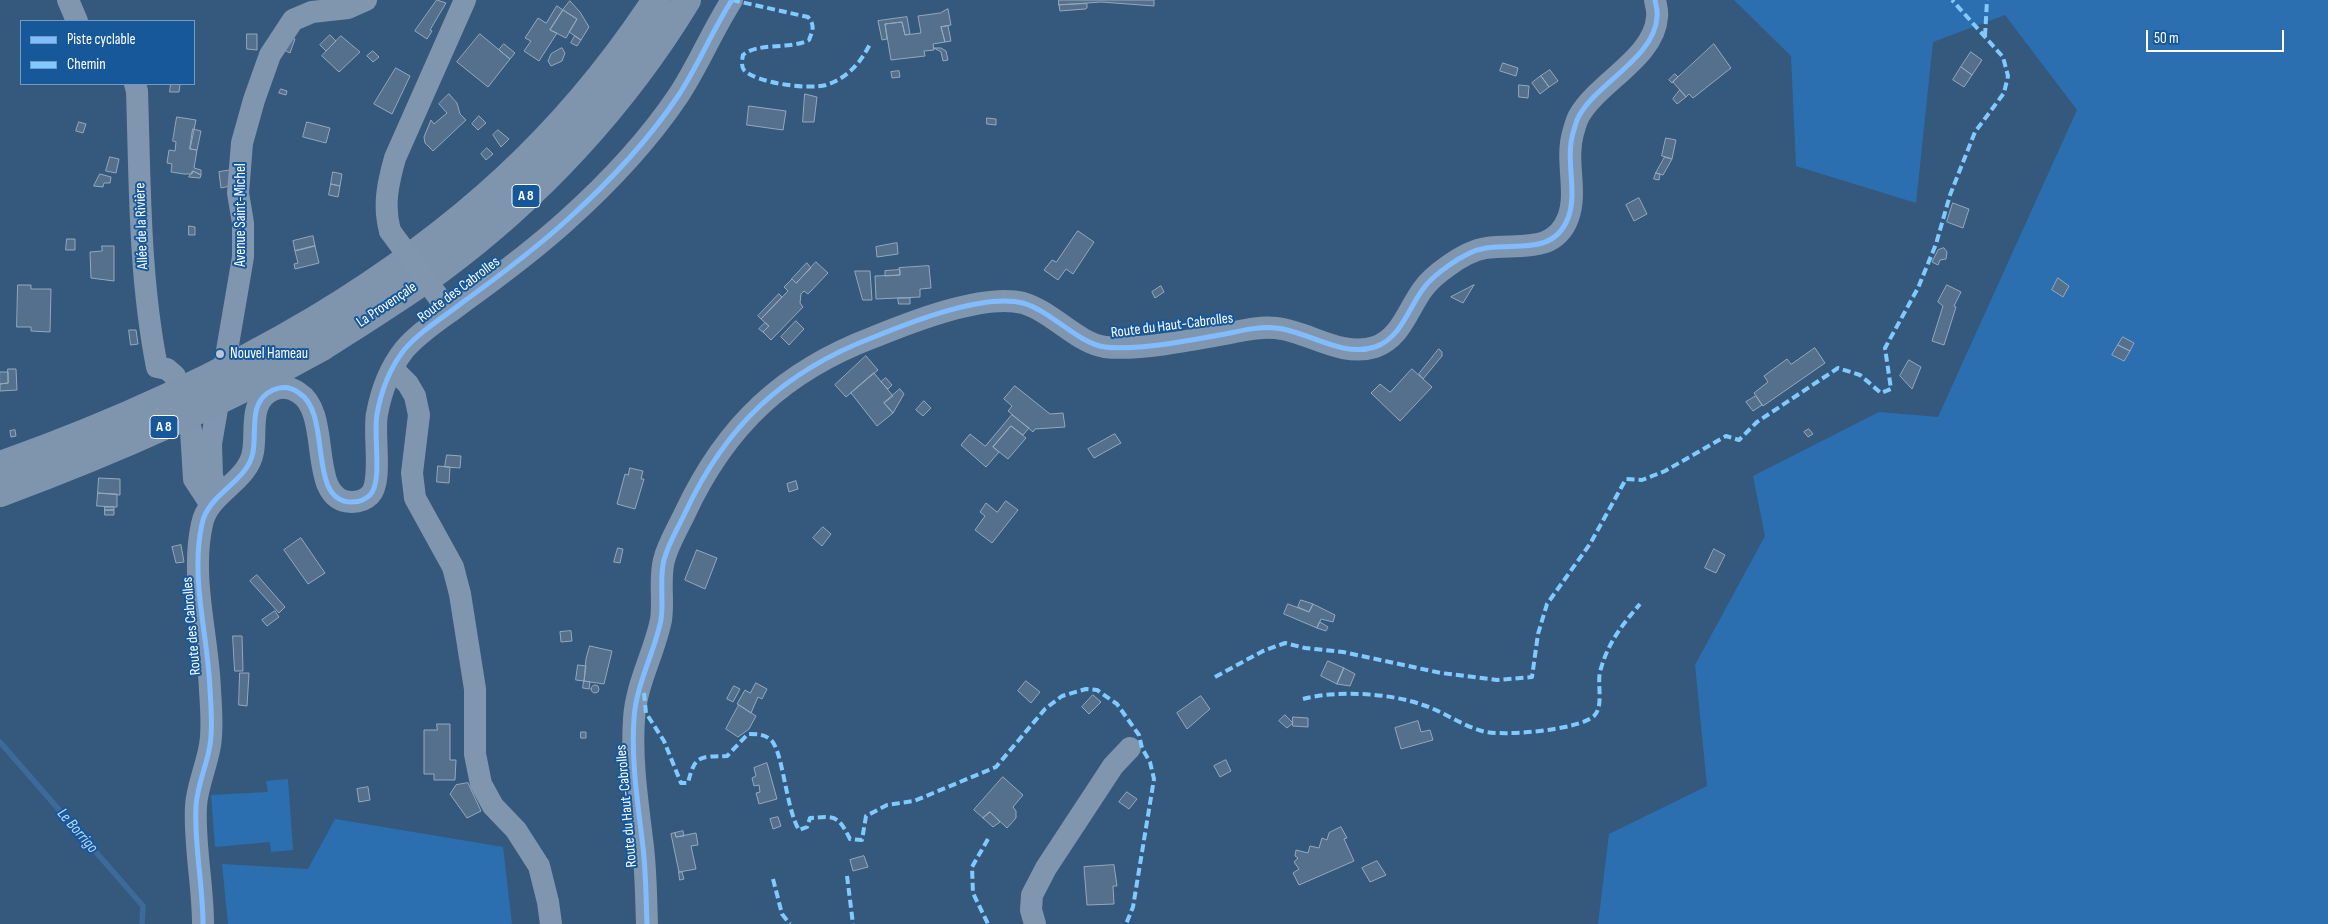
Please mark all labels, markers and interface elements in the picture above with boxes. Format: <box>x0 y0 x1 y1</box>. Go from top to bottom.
legend <box>20 20 195 85</box>
scale bar <box>2148 20 2286 52</box>
text: 50 m <box>2154 29 2179 48</box>
text: Piste cyclable <box>67 30 136 49</box>
text: Chemin <box>67 55 106 74</box>
street label: Avenue Saint-Michel <box>232 163 250 267</box>
street label: Allée de la Rivière <box>131 182 153 270</box>
road number: A 8 <box>512 185 540 208</box>
street label: Route des Cabrolles <box>414 253 504 327</box>
street label: La Provençale <box>353 278 421 332</box>
street label: Route du Haut-Cabrolles <box>1110 310 1234 342</box>
place label: Nouvel Hameau <box>230 345 308 363</box>
marker: Nouvel Hameau <box>214 348 226 360</box>
road number: A 8 <box>150 416 178 438</box>
street label: Route des Cabrolles <box>179 576 205 676</box>
street label: Route du Haut-Cabrolles <box>613 744 641 868</box>
water label: Le Borrigo <box>52 805 102 857</box>

